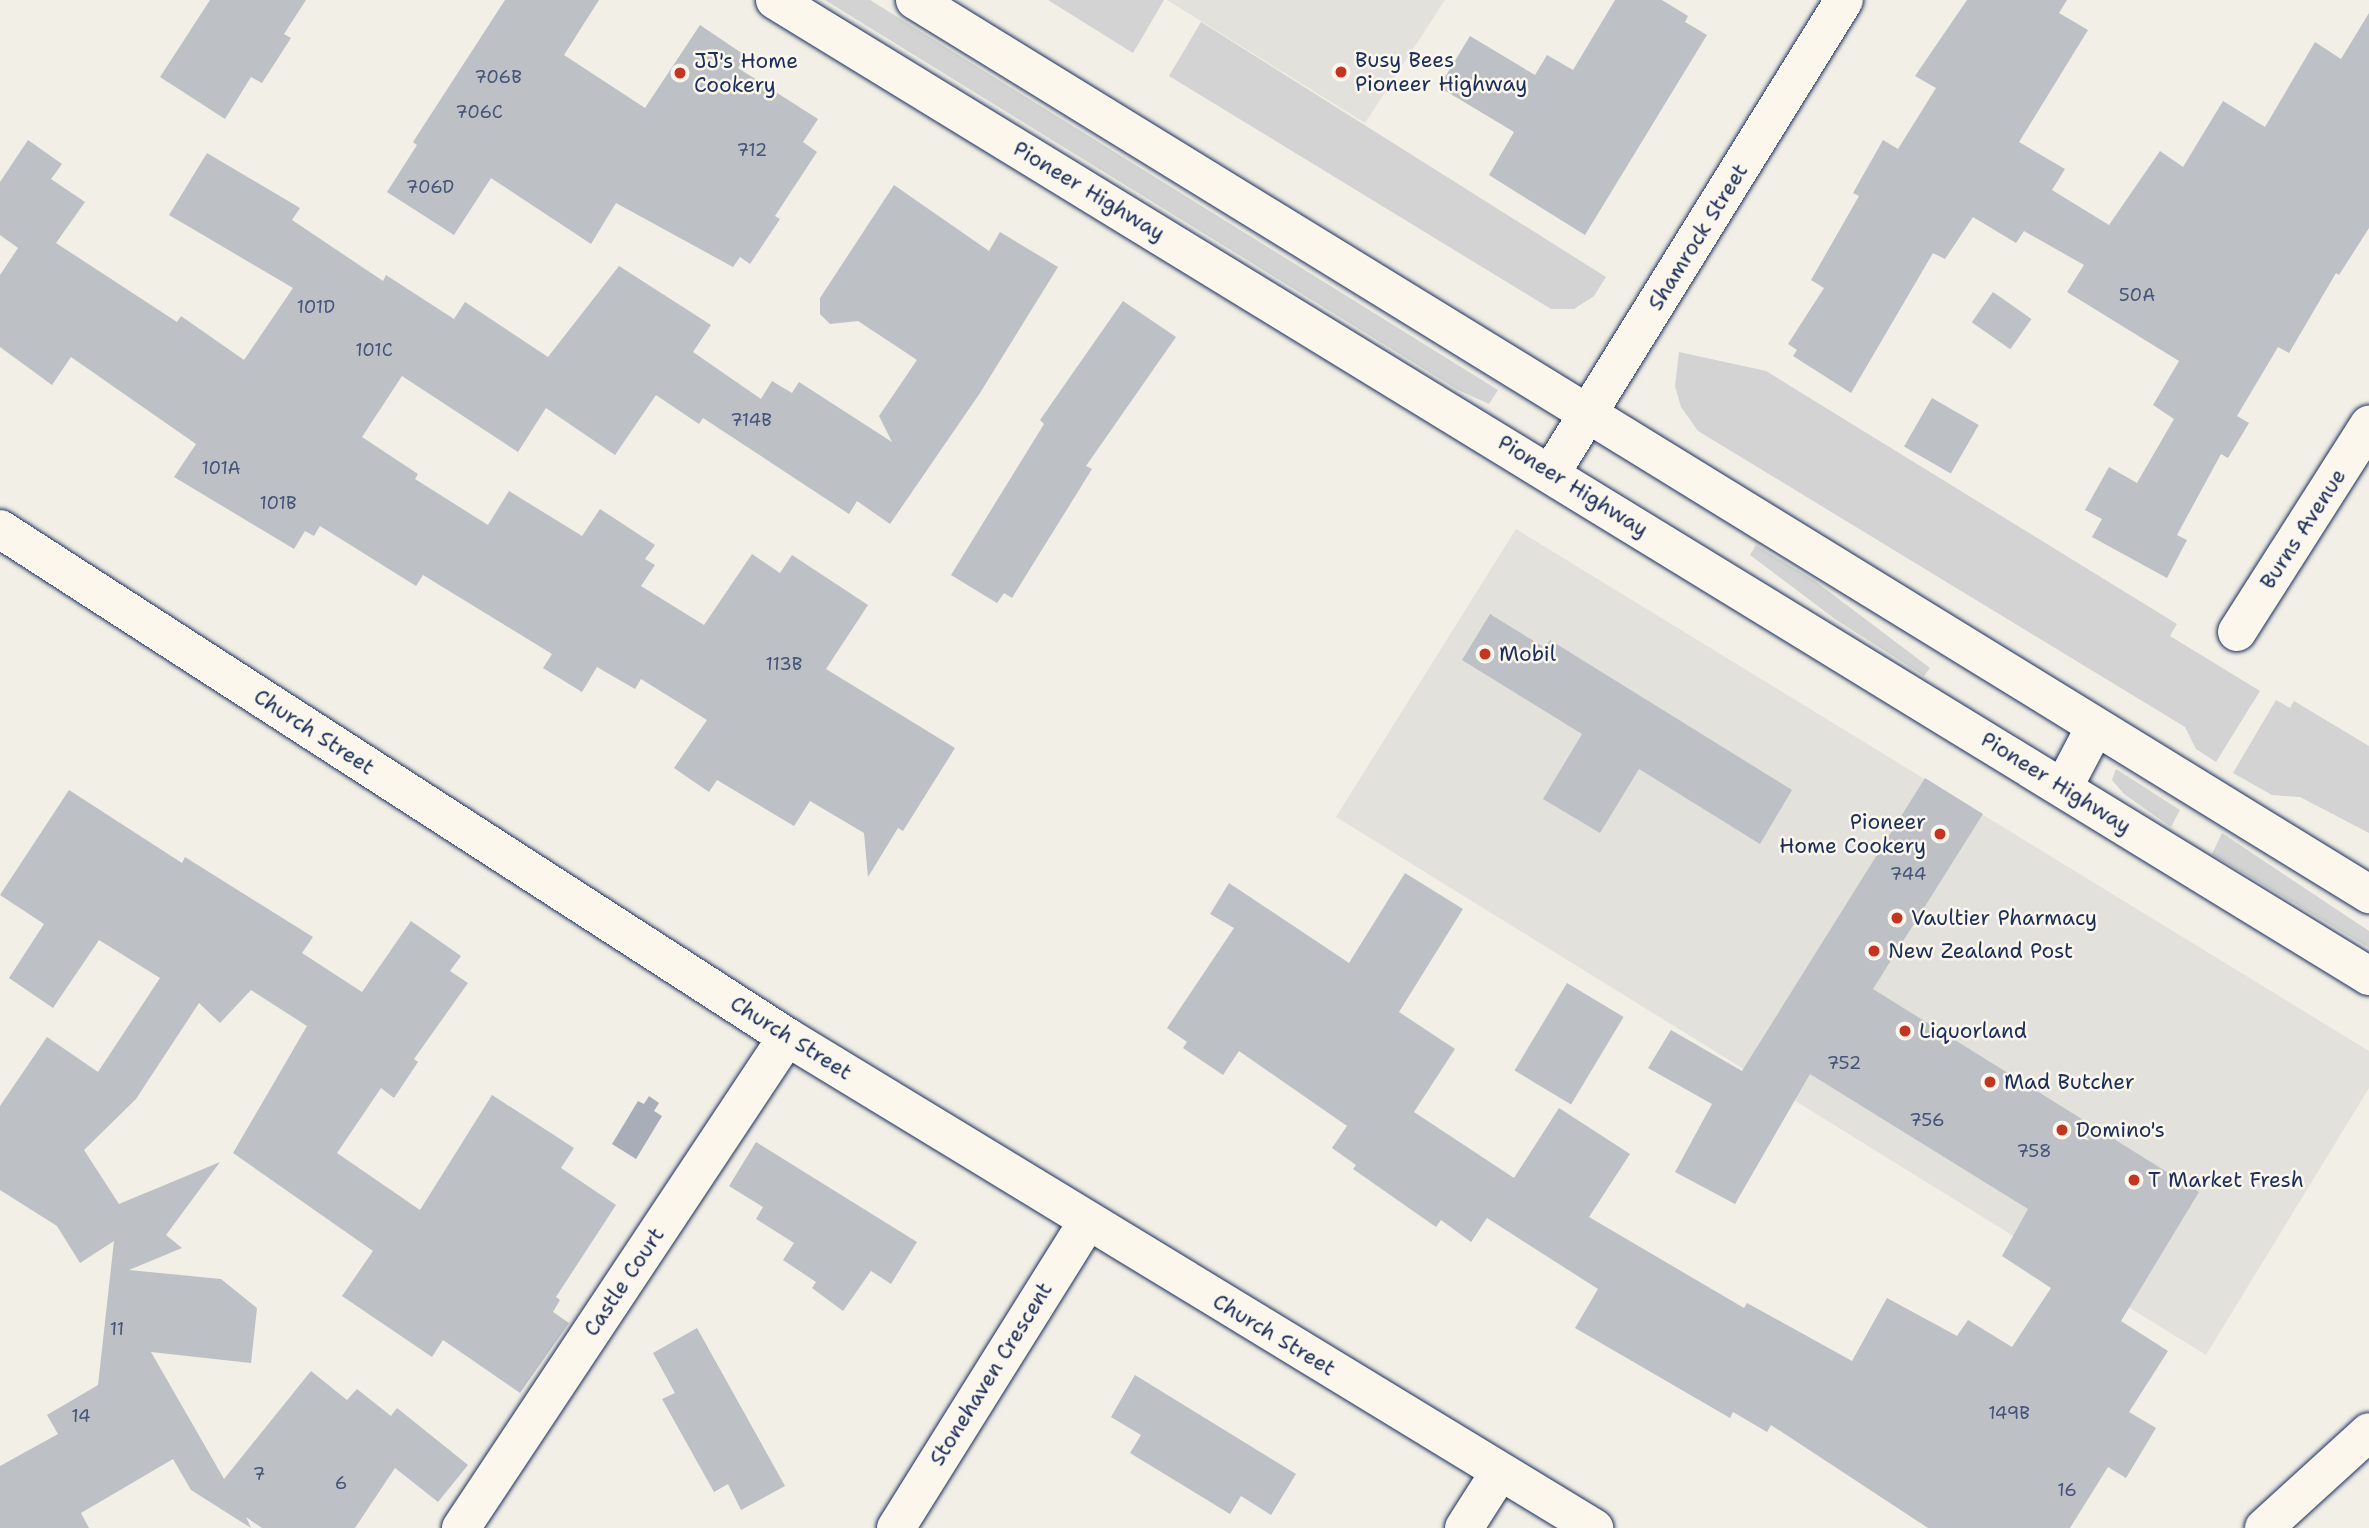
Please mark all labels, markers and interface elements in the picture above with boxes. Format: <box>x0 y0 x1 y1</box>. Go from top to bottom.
place label: Busy Bees Pioneer Highway <box>1355 47 1527 97</box>
place label: JJ's Home Cookery <box>694 48 798 98</box>
marker: Busy Bees Pioneer Highway <box>1333 64 1349 80</box>
marker: JJ's Home Cookery <box>672 65 688 81</box>
house number: 706B <box>474 66 522 88</box>
house number: 706C <box>455 101 503 123</box>
street label: Pioneer Highway <box>1009 136 1169 246</box>
house number: 712 <box>737 139 767 161</box>
street label: Shamrock Street <box>1643 159 1753 315</box>
house number: 706D <box>406 176 454 198</box>
house number: 50A <box>2119 284 2155 306</box>
house number: 101D <box>297 296 335 318</box>
house number: 101C <box>355 339 393 361</box>
house number: 714B <box>730 409 772 431</box>
street label: Pioneer Highway <box>1493 430 1653 542</box>
house number: 101A <box>201 457 241 479</box>
street label: Burns Avenue <box>2255 464 2351 594</box>
house number: 101B <box>259 492 297 514</box>
place label: Mobil <box>1499 641 1556 667</box>
marker: Mobil <box>1477 646 1493 662</box>
house number: 113B <box>766 653 802 675</box>
street label: Church Street <box>249 684 379 780</box>
street label: Pioneer Highway <box>1976 727 2136 839</box>
place label: Pioneer Home Cookery <box>1779 809 1926 859</box>
marker: Pioneer Home Cookery <box>1932 826 1948 842</box>
house number: 744 <box>1890 863 1926 885</box>
place label: Vaultier Pharmacy <box>1911 905 2097 931</box>
marker: Vaultier Pharmacy <box>1889 910 1905 926</box>
place label: New Zealand Post <box>1888 938 2073 964</box>
marker: New Zealand Post <box>1866 943 1882 959</box>
street label: Church Street <box>726 991 856 1085</box>
place label: Liquorland <box>1919 1018 2027 1044</box>
marker: Liquorland <box>1897 1023 1913 1039</box>
house number: 752 <box>1827 1052 1861 1074</box>
place label: Mad Butcher <box>2004 1069 2135 1095</box>
marker: Mad Butcher <box>1982 1074 1998 1090</box>
house number: 756 <box>1909 1109 1945 1131</box>
place label: Domino's <box>2076 1117 2165 1143</box>
marker: Domino's <box>2054 1122 2070 1138</box>
house number: 758 <box>2016 1140 2052 1162</box>
place label: T Market Fresh <box>2148 1167 2304 1193</box>
marker: T Market Fresh <box>2126 1172 2142 1188</box>
street label: Castle Court <box>579 1223 669 1341</box>
street label: Stonehaven Crescent <box>924 1278 1058 1470</box>
street label: Church Street <box>1208 1289 1340 1381</box>
house number: 11 <box>110 1318 124 1340</box>
house number: 149B <box>1988 1402 2030 1424</box>
house number: 14 <box>71 1405 91 1427</box>
house number: 7 <box>253 1463 265 1485</box>
house number: 6 <box>335 1472 347 1494</box>
house number: 16 <box>2057 1479 2077 1501</box>

